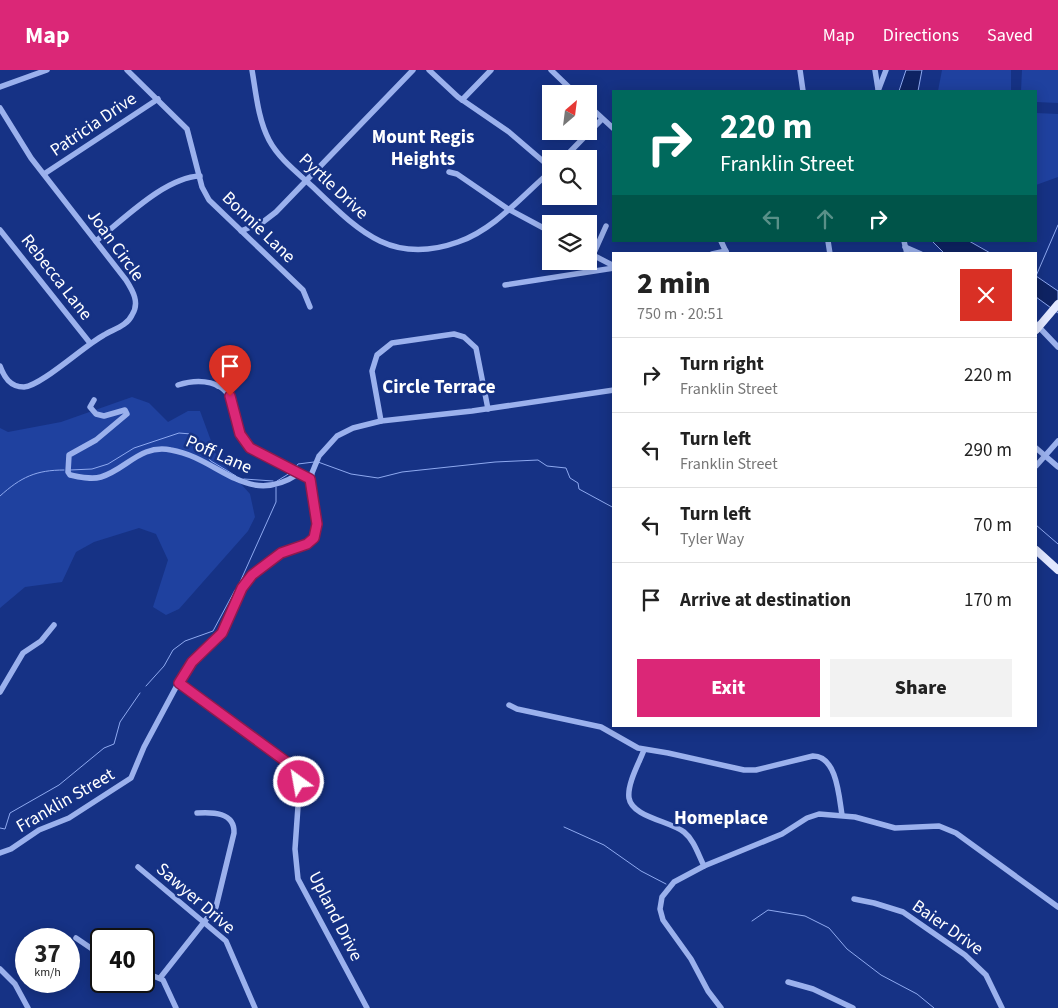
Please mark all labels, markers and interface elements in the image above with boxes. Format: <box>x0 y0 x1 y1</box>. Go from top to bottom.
text: Map <box>25 18 70 53</box>
text: Map <box>823 23 855 48</box>
text: Directions <box>883 23 959 48</box>
text: Saved <box>987 23 1033 48</box>
north arrow <box>542 85 598 140</box>
map controls <box>542 85 597 270</box>
street label: Patricia Drive <box>45 86 141 163</box>
text: 220 m <box>720 102 812 152</box>
icon: right <box>637 110 702 175</box>
district label: Mount Regis Heights <box>372 124 474 173</box>
street label: Pyrtle Drive <box>293 148 374 225</box>
text: Franklin Street <box>720 148 854 180</box>
button: search <box>542 150 597 205</box>
street label: Bonnie Lane <box>216 186 301 269</box>
street label: Joan Circle <box>81 204 150 286</box>
icon: left <box>758 205 786 233</box>
icon: ahead <box>811 205 839 233</box>
icon: right <box>864 205 892 233</box>
button: layers <box>542 215 597 270</box>
street label: Rebecca Lane <box>15 229 98 326</box>
text: 2 min <box>637 262 711 305</box>
button: close <box>960 269 1012 321</box>
text: 750 m · 20:51 <box>637 303 724 325</box>
pin <box>209 345 251 396</box>
text: Turn right <box>680 351 764 378</box>
icon: arrive <box>216 352 244 380</box>
icon: right <box>637 361 665 389</box>
text: 220 m <box>964 362 1012 389</box>
district label: Circle Terrace <box>382 374 496 401</box>
text: Franklin Street <box>680 378 778 400</box>
text: Turn left <box>680 426 751 453</box>
street label: Poff Lane <box>182 429 256 480</box>
icon: left <box>637 436 665 464</box>
text: 290 m <box>964 437 1012 464</box>
text: Franklin Street <box>680 453 778 475</box>
text: Turn left <box>680 501 751 528</box>
icon: left <box>637 511 665 539</box>
text: 70 m <box>974 512 1012 539</box>
text: Tyler Way <box>680 528 744 550</box>
icon: arrive <box>637 586 665 614</box>
text: Arrive at destination <box>680 587 851 614</box>
text: 170 m <box>964 587 1012 614</box>
button: Exit <box>637 659 820 717</box>
button: Share <box>830 659 1012 717</box>
position arrow <box>272 755 324 807</box>
street label: Franklin Street <box>11 762 119 839</box>
district label: Homeplace <box>674 805 768 832</box>
street label: Sawyer Drive <box>151 857 241 940</box>
street label: Upland Drive <box>302 867 369 965</box>
street label: Baier Drive <box>907 894 988 961</box>
speed limit sign: 40 <box>90 928 155 993</box>
text: 37 <box>34 936 61 972</box>
text: km/h <box>34 964 61 981</box>

